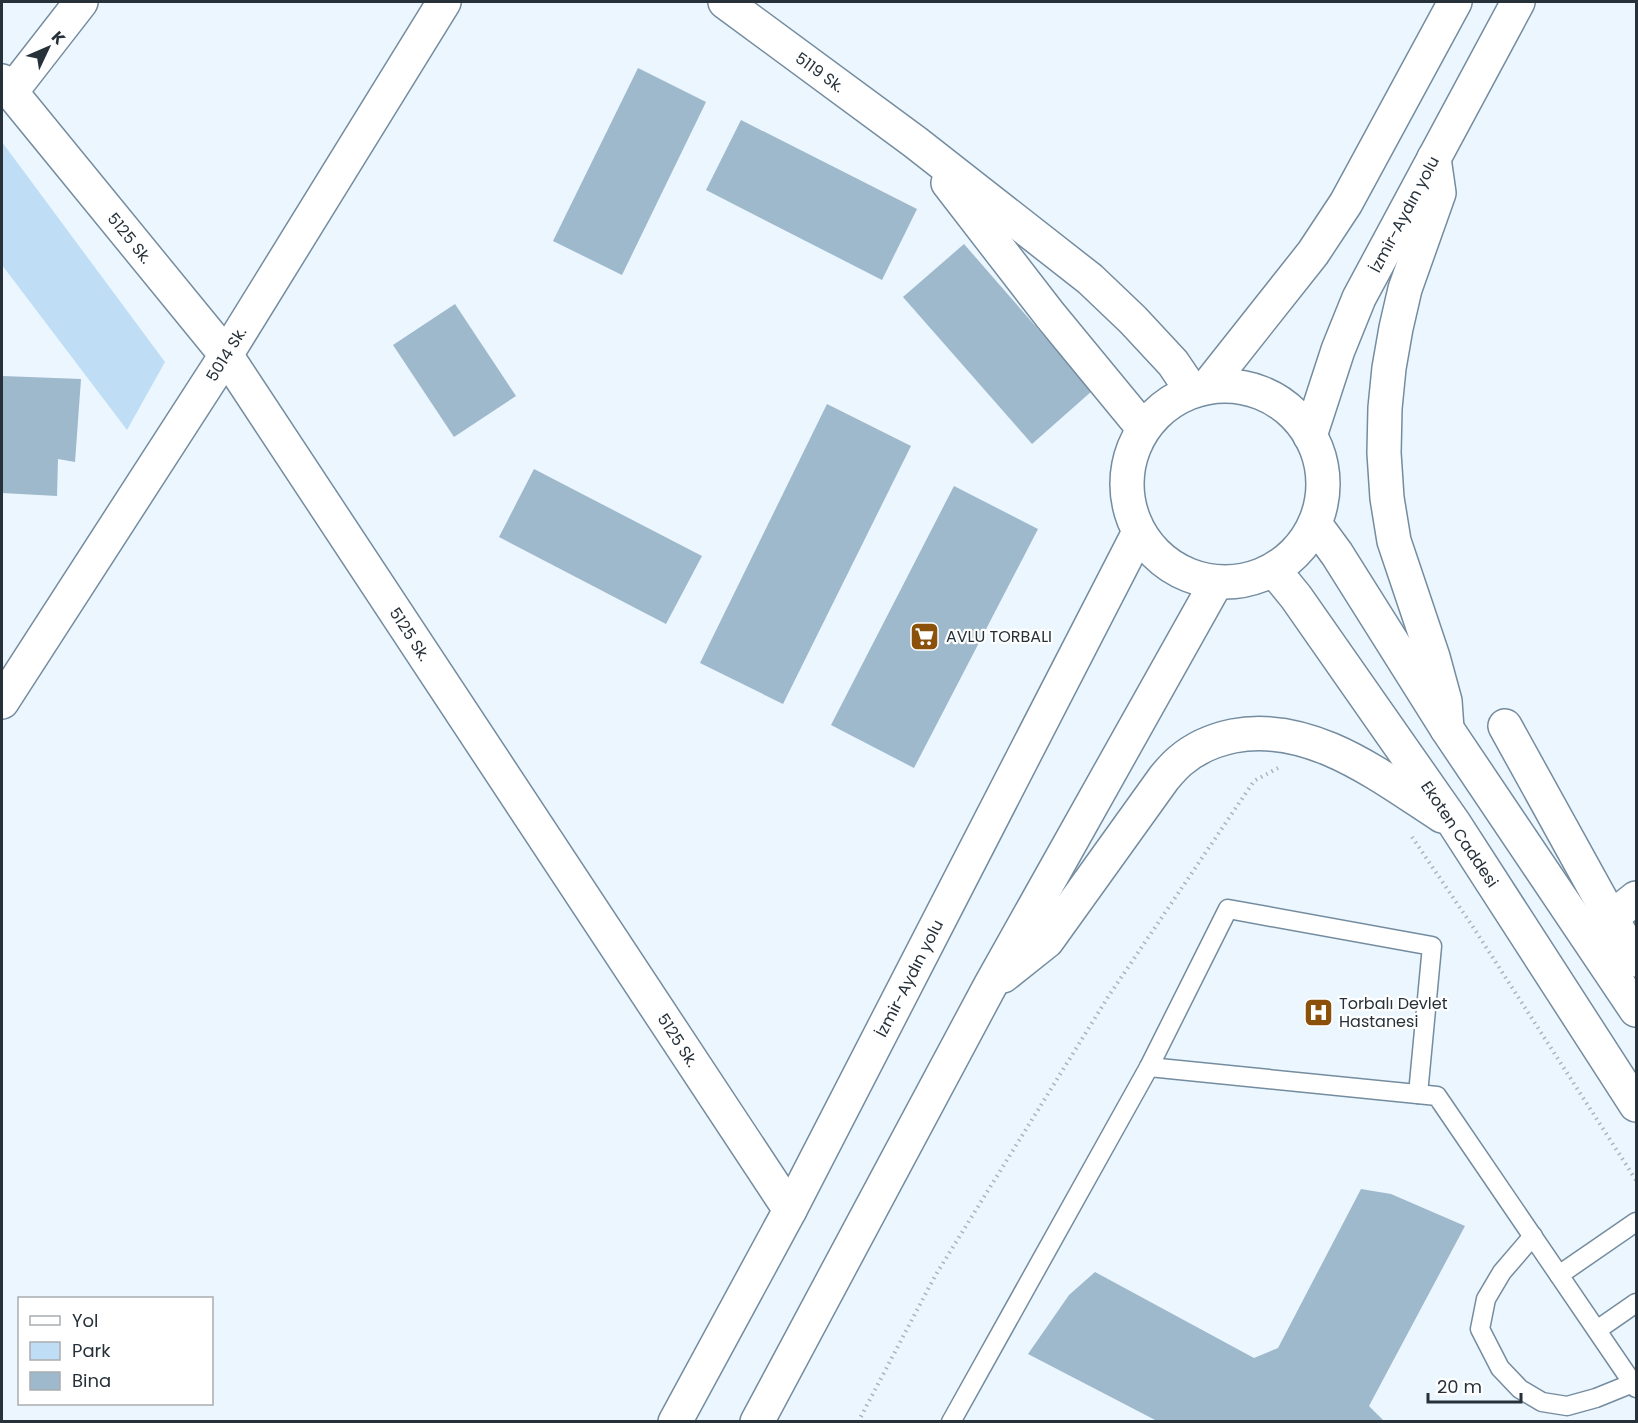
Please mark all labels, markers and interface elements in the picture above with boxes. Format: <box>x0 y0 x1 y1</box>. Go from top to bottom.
north arrow <box>18 18 78 78</box>
text: K <box>46 26 71 50</box>
street label: 5119 Sk. <box>790 47 849 98</box>
street label: İzmir-Aydın yolu <box>1364 152 1445 277</box>
street label: 5125 Sk. <box>102 208 157 269</box>
street label: 5014 Sk. <box>201 322 252 386</box>
street label: 5125 Sk. <box>384 603 435 666</box>
supermarket icon: AVLU TORBALI <box>909 620 941 652</box>
place label: AVLU TORBALI <box>946 625 1052 648</box>
street label: Ekoten Caddesi <box>1415 776 1504 892</box>
street label: İzmir-Aydın yolu <box>870 916 949 1041</box>
place label: Torbalı Devlet Hastanesi <box>1339 992 1448 1033</box>
hospital icon: Torbalı Devlet Hastanesi <box>1302 996 1334 1028</box>
street label: 5125 Sk. <box>652 1009 703 1072</box>
legend <box>18 1297 213 1405</box>
text: Yol <box>72 1308 98 1333</box>
text: Park <box>72 1338 111 1363</box>
scale bar <box>1428 1366 1521 1404</box>
text: Bina <box>72 1368 111 1393</box>
text: 20 m <box>1437 1374 1482 1399</box>

